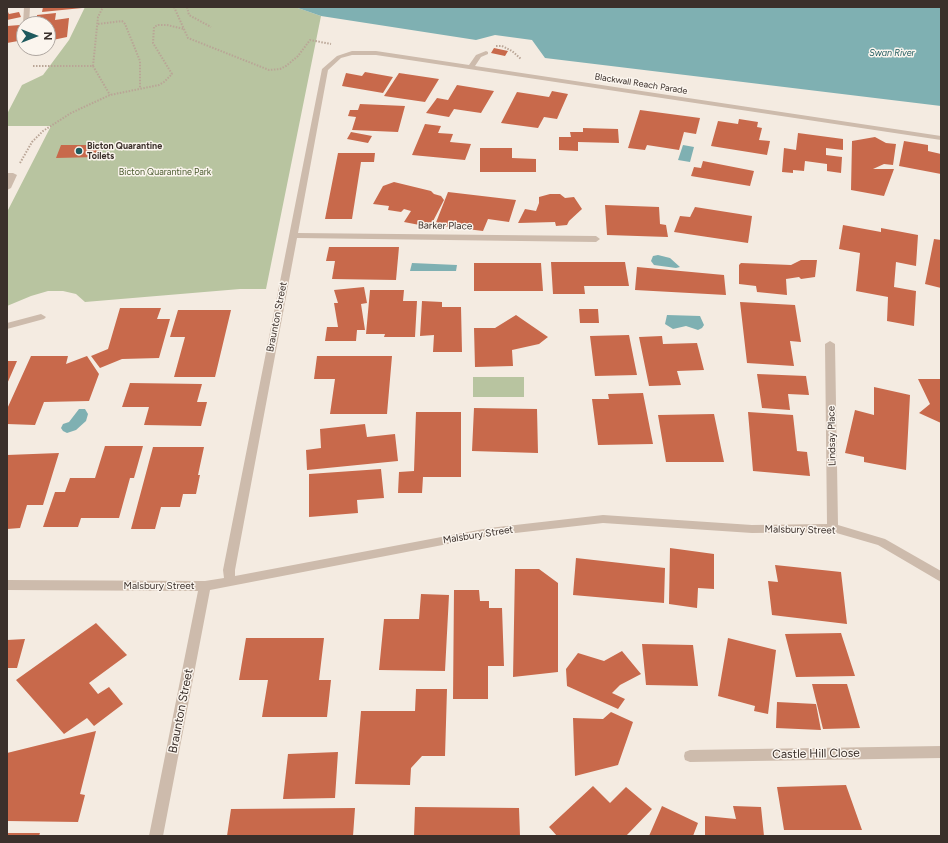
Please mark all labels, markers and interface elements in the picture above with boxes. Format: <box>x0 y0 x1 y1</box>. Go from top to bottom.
north arrow <box>16 16 56 56</box>
text: N <box>41 32 54 40</box>
water label: Swan River <box>869 48 915 58</box>
street label: Blackwall Reach Parade <box>594 71 688 97</box>
place label: Bicton Quarantine Toilets <box>87 141 162 162</box>
marker: Bicton Quarantine Toilets <box>74 146 84 156</box>
park label: Bicton Quarantine Park <box>119 167 211 177</box>
street label: Barker Place <box>418 220 472 232</box>
street label: Braunton Street <box>264 281 290 353</box>
street label: Lindsay Place <box>825 406 839 466</box>
street label: Malsbury Street <box>764 523 836 537</box>
street label: Malsbury Street <box>442 524 514 546</box>
street label: Malsbury Street <box>124 580 194 592</box>
street label: Braunton Street <box>166 668 196 754</box>
street label: Castle Hill Close <box>772 746 860 762</box>

